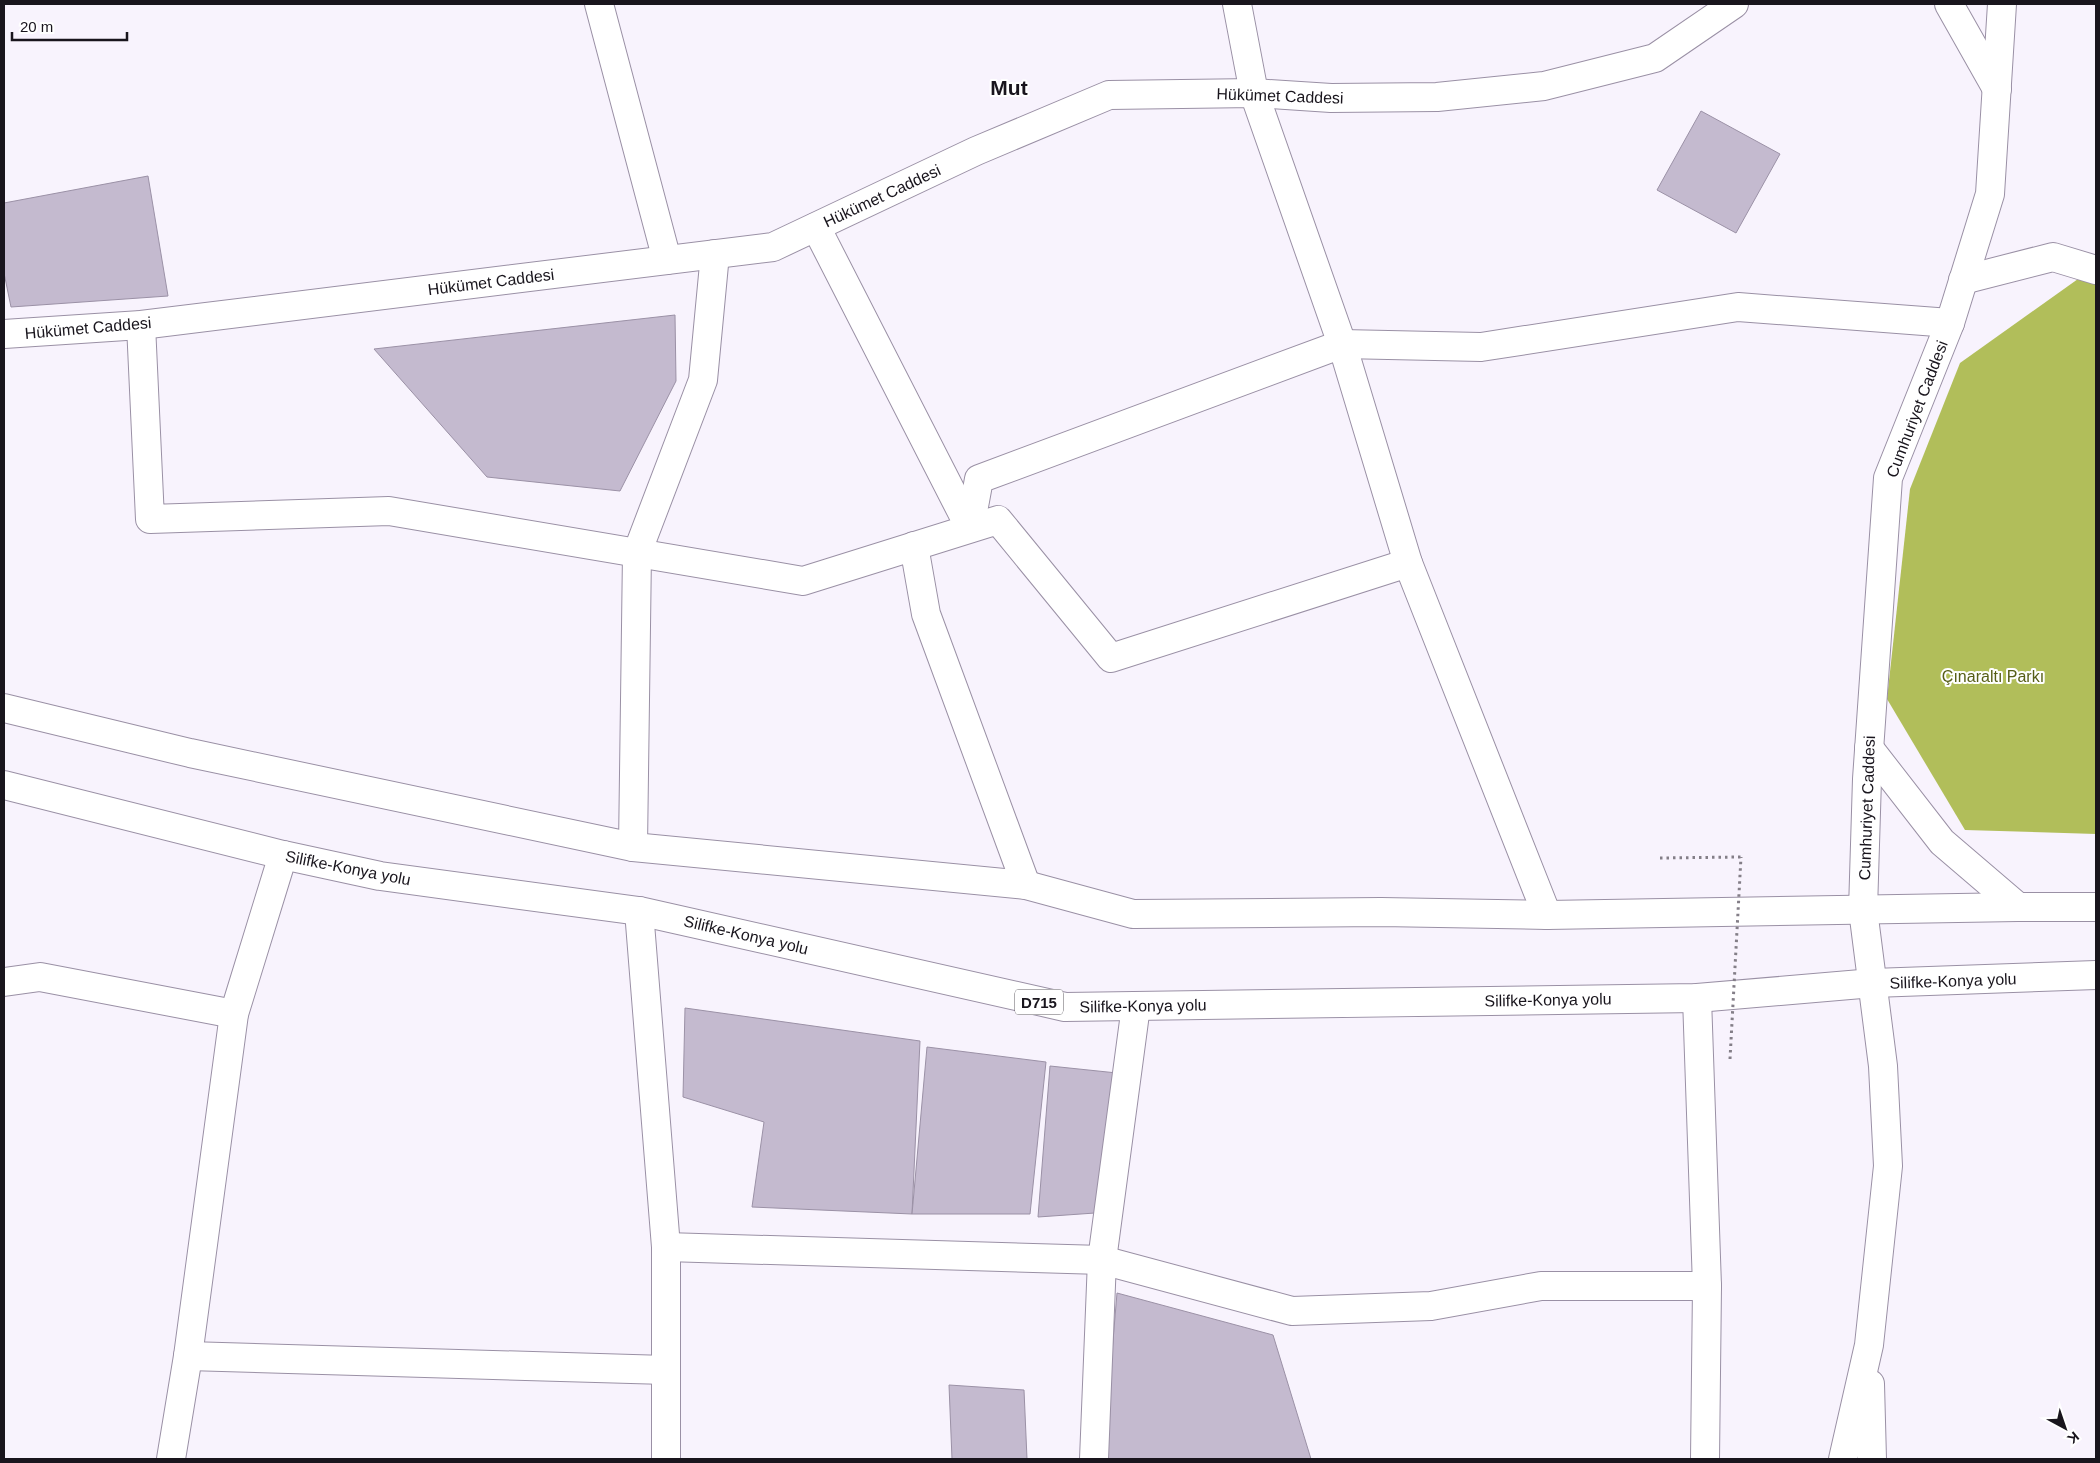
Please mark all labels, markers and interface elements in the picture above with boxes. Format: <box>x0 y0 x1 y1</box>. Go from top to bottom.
scale bar <box>12 10 128 42</box>
text: 20 m <box>20 18 53 35</box>
district label: Mut <box>990 76 1028 99</box>
street label: Hükümet Caddesi <box>1216 85 1344 107</box>
street label: Hükümet Caddesi <box>821 161 943 231</box>
street label: Hükümet Caddesi <box>427 266 555 298</box>
street label: Hükümet Caddesi <box>24 314 152 342</box>
street label: Cumhuriyet Caddesi <box>1883 338 1951 480</box>
park label: Çınaraltı Parkı <box>1942 668 2044 685</box>
street label: Cumhuriyet Caddesi <box>1856 735 1878 881</box>
street label: Silifke-Konya yolu <box>284 848 412 888</box>
street label: Silifke-Konya yolu <box>682 912 810 958</box>
street label: Silifke-Konya yolu <box>1889 970 2017 992</box>
road number: D715 <box>1015 990 1063 1014</box>
street label: Silifke-Konya yolu <box>1484 990 1612 1010</box>
street label: Silifke-Konya yolu <box>1079 996 1207 1016</box>
north arrow <box>2040 1403 2090 1453</box>
text: K <box>2064 1429 2082 1447</box>

